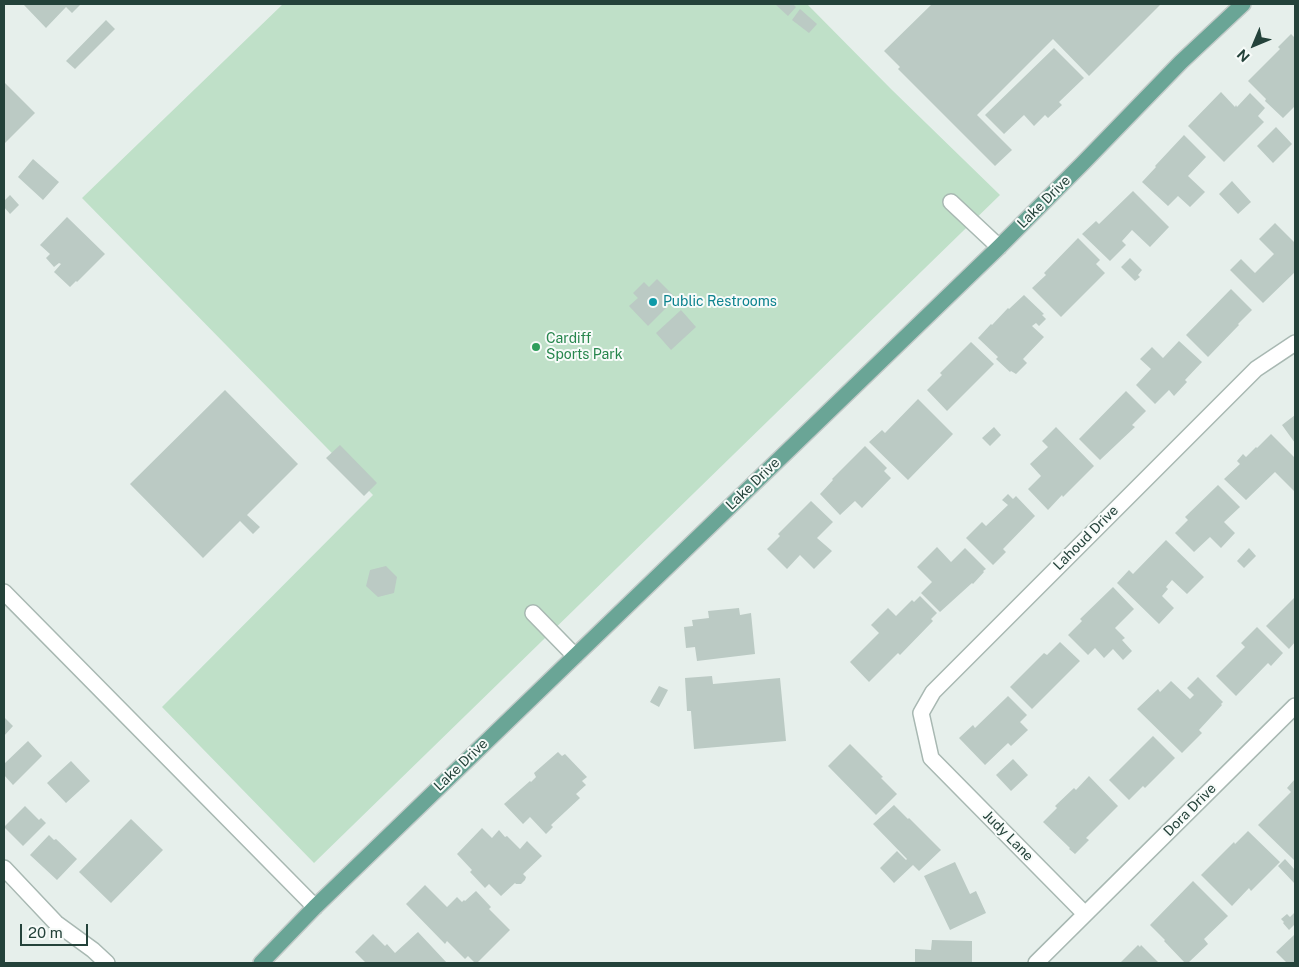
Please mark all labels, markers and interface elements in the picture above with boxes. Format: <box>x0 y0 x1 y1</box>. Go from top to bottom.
north arrow <box>1229 20 1279 70</box>
text: N <box>1234 46 1253 65</box>
street label: Lake Drive <box>1014 172 1074 232</box>
place label: Public Restrooms <box>663 294 777 310</box>
marker: Public Restrooms <box>647 296 659 308</box>
place label: Cardiff Sports Park <box>546 331 623 364</box>
marker: Cardiff Sports Park <box>530 341 542 353</box>
street label: Lake Drive <box>723 454 783 514</box>
street label: Lahoud Drive <box>1050 502 1122 574</box>
street label: Lake Drive <box>431 735 491 795</box>
street label: Dora Drive <box>1160 780 1220 840</box>
street label: Judy Lane <box>979 807 1037 865</box>
scale bar <box>22 914 90 946</box>
text: 20 m <box>28 924 63 941</box>

